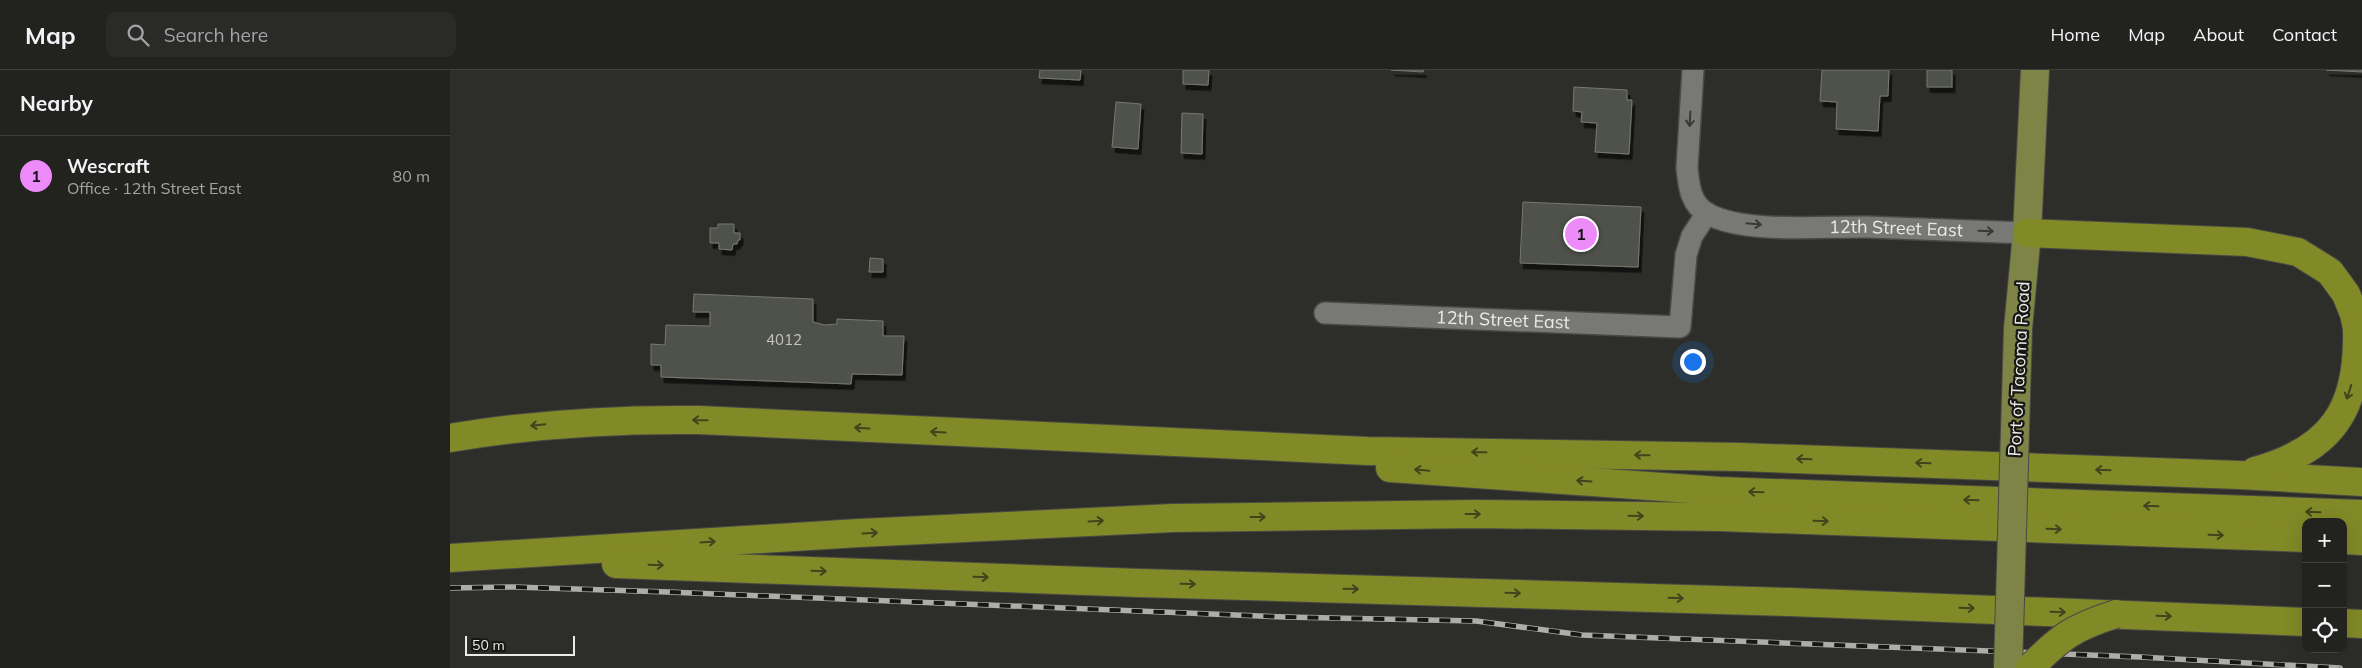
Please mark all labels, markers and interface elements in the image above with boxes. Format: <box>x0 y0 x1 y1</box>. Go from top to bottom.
search box <box>106 12 456 57</box>
text: Map <box>25 20 76 50</box>
icon: search <box>124 21 152 49</box>
text: Search here <box>164 23 268 47</box>
text: Home <box>2050 23 2100 46</box>
text: Map <box>2128 23 2165 46</box>
text: About <box>2193 23 2244 46</box>
text: Contact <box>2272 23 2337 46</box>
text: Nearby <box>20 90 93 116</box>
one-way arrow <box>1686 110 1695 126</box>
text: Wescraft <box>67 154 149 178</box>
text: 1 <box>31 166 41 186</box>
text: 80 m <box>393 166 430 186</box>
text: Office · 12th Street East <box>67 178 241 198</box>
pin: 1 <box>1565 215 1597 253</box>
street label: 12th Street East <box>1829 215 1964 242</box>
one-way arrow <box>1746 220 1762 229</box>
one-way arrow <box>1978 227 1994 236</box>
street label: Port of Tacoma Road <box>2002 281 2035 457</box>
street label: 12th Street East <box>1435 305 1570 334</box>
house number: 4012 <box>766 330 802 349</box>
your location <box>1680 349 1706 375</box>
one-way arrow <box>2344 384 2354 400</box>
one-way arrow <box>692 415 708 425</box>
one-way arrow <box>530 420 546 430</box>
one-way arrow <box>854 423 870 432</box>
one-way arrow <box>930 428 946 437</box>
one-way arrow <box>1472 448 1488 457</box>
one-way arrow <box>1634 450 1650 460</box>
one-way arrow <box>1796 454 1812 464</box>
one-way arrow <box>1916 459 1932 468</box>
one-way arrow <box>2096 465 2112 475</box>
one-way arrow <box>1414 466 1430 475</box>
one-way arrow <box>1577 477 1593 486</box>
one-way arrow <box>1748 487 1764 497</box>
one-way arrow <box>1963 495 1979 504</box>
one-way arrow <box>2143 502 2159 511</box>
one-way arrow <box>2306 508 2322 517</box>
one-way arrow <box>1464 509 1481 519</box>
one-way arrow <box>1627 511 1643 521</box>
one-way arrow <box>1250 512 1266 522</box>
one-way arrow <box>1813 516 1829 525</box>
one-way arrow <box>1087 517 1103 526</box>
map controls <box>2302 518 2347 653</box>
button: + <box>2302 518 2347 563</box>
one-way arrow <box>2045 524 2061 533</box>
one-way arrow <box>862 528 878 537</box>
one-way arrow <box>2208 530 2224 540</box>
one-way arrow <box>700 538 716 547</box>
one-way arrow <box>648 561 664 570</box>
button: − <box>2302 563 2347 608</box>
one-way arrow <box>810 567 826 576</box>
one-way arrow <box>973 573 989 582</box>
one-way arrow <box>1180 580 1196 589</box>
one-way arrow <box>1342 584 1358 593</box>
one-way arrow <box>1504 588 1521 598</box>
one-way arrow <box>1667 593 1683 603</box>
one-way arrow <box>1959 604 1975 613</box>
one-way arrow <box>2050 607 2066 617</box>
button: locate <box>2302 608 2347 653</box>
one-way arrow <box>2156 612 2172 621</box>
scale bar <box>465 633 575 656</box>
text: 50 m <box>472 636 505 654</box>

